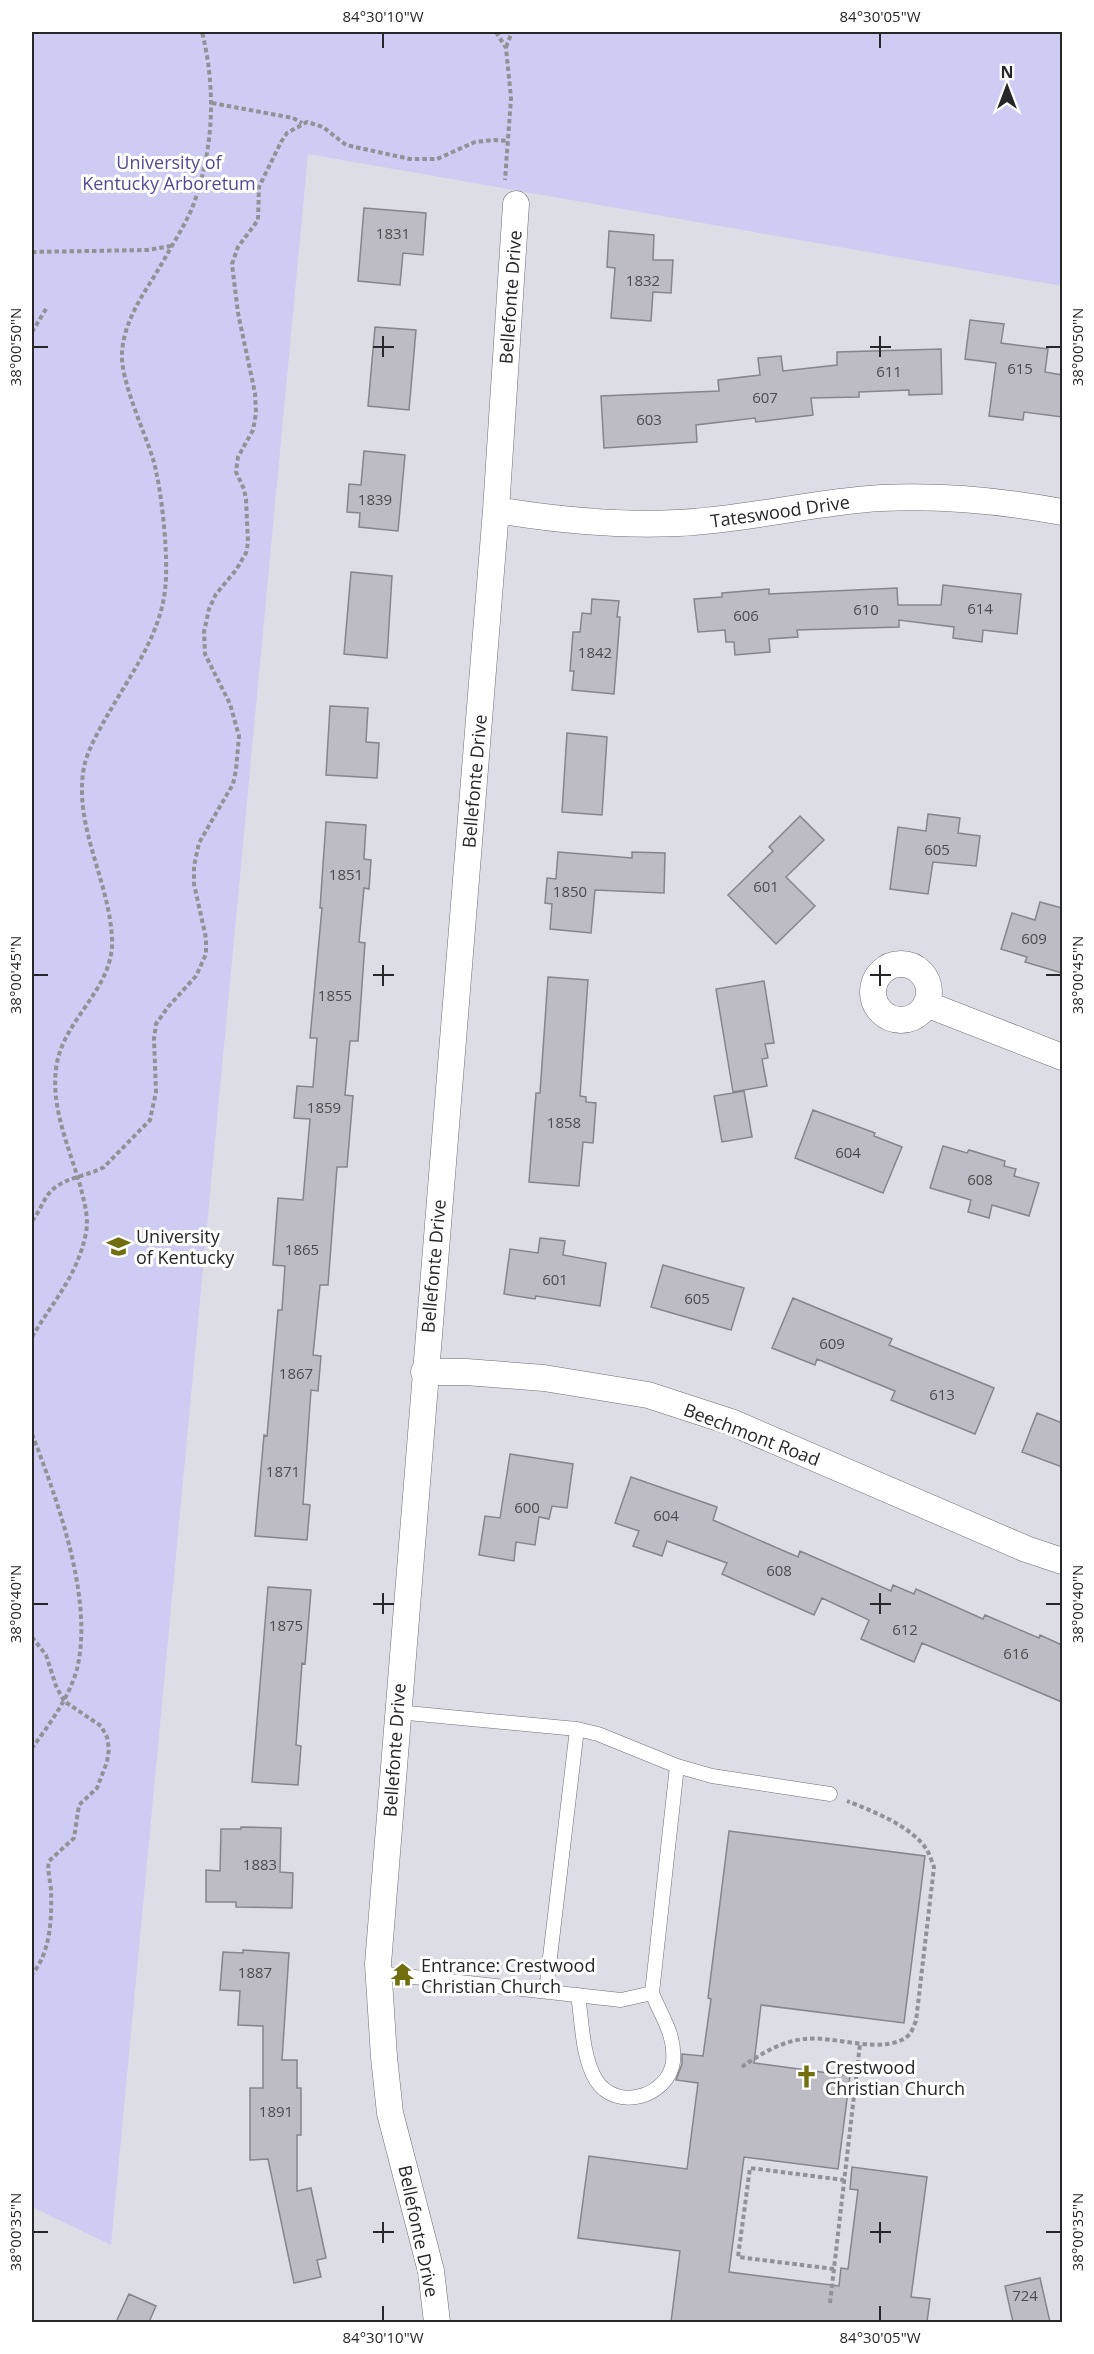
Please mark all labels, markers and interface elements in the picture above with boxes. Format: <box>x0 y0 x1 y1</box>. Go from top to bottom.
text: 84°30'10"W <box>343 6 424 26</box>
text: 84°30'05"W <box>840 6 921 26</box>
north arrow <box>977 57 1037 117</box>
text: N <box>1000 61 1014 83</box>
park label: University of Kentucky Arboretum <box>82 150 256 195</box>
house number: 1831 <box>376 223 410 243</box>
street label: Bellefonte Drive <box>493 229 527 365</box>
house number: 1832 <box>626 270 660 290</box>
text: 38°00'50"N <box>5 308 25 386</box>
text: 38°00'50"N <box>1067 308 1087 386</box>
house number: 615 <box>1007 358 1033 378</box>
house number: 611 <box>876 361 902 381</box>
house number: 607 <box>752 387 778 407</box>
house number: 603 <box>636 409 662 429</box>
house number: 1839 <box>358 489 392 509</box>
street label: Tateswood Drive <box>709 489 851 533</box>
house number: 614 <box>967 598 993 618</box>
house number: 610 <box>853 599 879 619</box>
house number: 606 <box>733 605 759 625</box>
house number: 1842 <box>578 642 612 662</box>
street label: Bellefonte Drive <box>456 713 492 849</box>
house number: 605 <box>924 839 950 859</box>
house number: 1851 <box>329 864 363 884</box>
house number: 601 <box>753 876 779 896</box>
house number: 1850 <box>553 881 587 901</box>
house number: 609 <box>1021 928 1047 948</box>
text: 38°00'45"N <box>5 936 25 1014</box>
text: 38°00'45"N <box>1067 936 1087 1014</box>
house number: 1855 <box>318 985 352 1005</box>
house number: 1859 <box>307 1097 341 1117</box>
house number: 1858 <box>547 1112 581 1132</box>
house number: 604 <box>835 1142 861 1162</box>
house number: 608 <box>967 1169 993 1189</box>
street label: Bellefonte Drive <box>415 1198 451 1334</box>
place label: University of Kentucky <box>136 1224 235 1269</box>
school or university icon: University of Kentucky <box>105 1233 131 1259</box>
house number: 1865 <box>285 1239 319 1259</box>
house number: 601 <box>542 1269 568 1289</box>
house number: 605 <box>684 1288 710 1308</box>
house number: 609 <box>819 1333 845 1353</box>
house number: 1867 <box>279 1363 313 1383</box>
house number: 613 <box>929 1384 955 1404</box>
street label: Beechmont Road <box>680 1397 824 1471</box>
house number: 1871 <box>266 1461 300 1481</box>
house number: 600 <box>514 1497 540 1517</box>
house number: 604 <box>653 1505 679 1525</box>
house number: 608 <box>766 1560 792 1580</box>
text: 38°00'40"N <box>5 1565 25 1643</box>
text: 38°00'40"N <box>1067 1565 1087 1643</box>
house number: 1875 <box>269 1615 303 1635</box>
house number: 612 <box>892 1619 918 1639</box>
house number: 616 <box>1003 1643 1029 1663</box>
street label: Bellefonte Drive <box>377 1682 411 1818</box>
house number: 1883 <box>243 1854 277 1874</box>
place label: Entrance: Crestwood Christian Church <box>421 1953 595 1998</box>
house number: 1887 <box>238 1962 272 1982</box>
temple icon: Entrance: Crestwood Christian Church <box>390 1962 416 1988</box>
place label: Crestwood Christian Church <box>825 2055 965 2100</box>
church icon: Crestwood Christian Church <box>794 2064 820 2090</box>
house number: 1891 <box>259 2101 293 2121</box>
street label: Bellefonte Drive <box>393 2163 445 2299</box>
text: 38°00'35"N <box>5 2193 25 2271</box>
text: 38°00'35"N <box>1067 2193 1087 2271</box>
house number: 724 <box>1012 2285 1038 2305</box>
text: 84°30'10"W <box>343 2327 424 2347</box>
text: 84°30'05"W <box>840 2327 921 2347</box>

